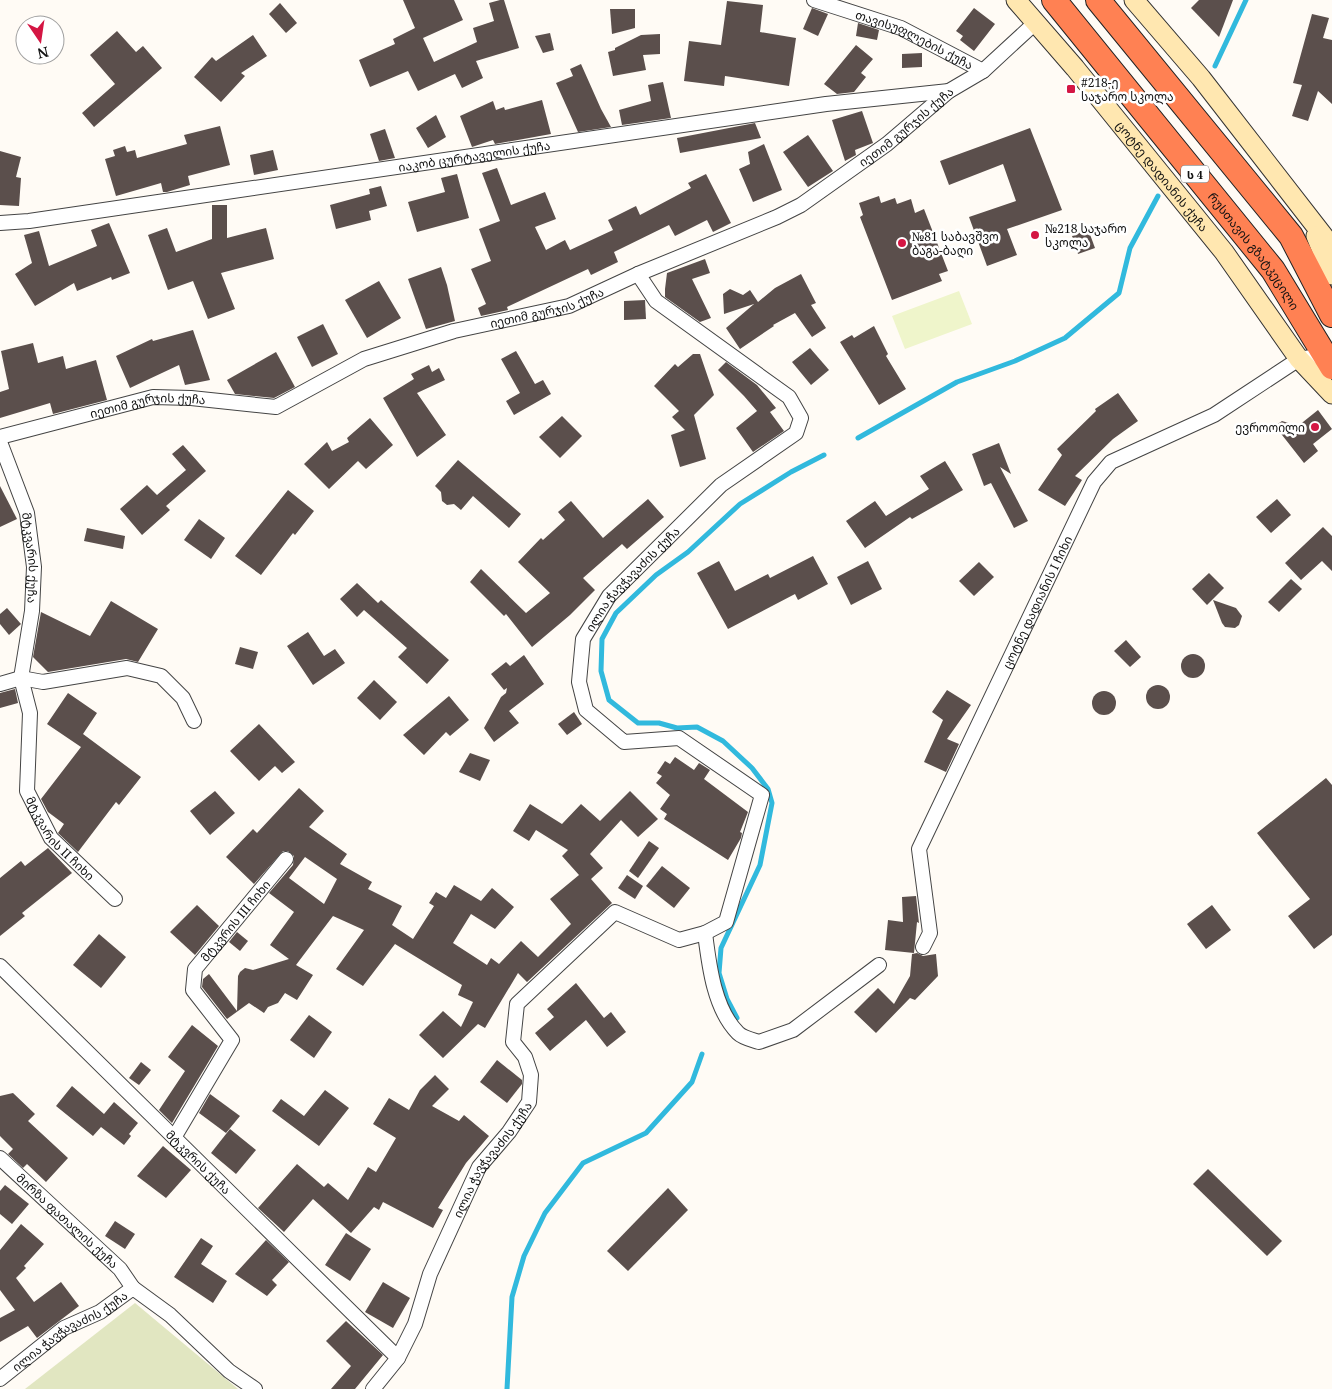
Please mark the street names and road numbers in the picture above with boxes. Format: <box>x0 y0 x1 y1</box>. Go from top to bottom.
street label: თავისუფლების ქუჩა <box>853 5 976 73</box>
street label: იეთიმ გურჯის ქუჩა <box>855 83 957 170</box>
street label: ცოტნე დადიანის ქუჩა <box>1112 117 1212 235</box>
street label: იაკობ ცურტაველის ქუჩა <box>397 136 551 175</box>
road number: ს 4 <box>1181 165 1209 182</box>
street label: რუსთავის გზატკეცილი <box>1204 188 1304 313</box>
street label: იეთიმ გურჯის ქუჩა <box>488 283 606 331</box>
street label: იეთიმ გურჯის ქუჩა <box>88 389 207 422</box>
street label: მტკვარის ქუჩა <box>18 511 43 604</box>
street label: ილია ჭავჭავაძის ქუჩა <box>581 523 683 635</box>
street label: ცოტნე დადიანის I ჩიხი <box>998 533 1076 671</box>
street label: მტკვარის II ჩიხი <box>22 793 99 884</box>
street label: მტკვრის III ჩიხი <box>196 876 274 965</box>
street label: ილია ჭავჭავაძის ქუჩა <box>449 1098 536 1220</box>
street label: მტკვრის ქუჩა <box>163 1126 235 1198</box>
street label: მირზა ფათალის ქუჩა <box>13 1169 122 1272</box>
street label: ილია ჭავჭავაძის ქუჩა <box>8 1286 131 1375</box>

